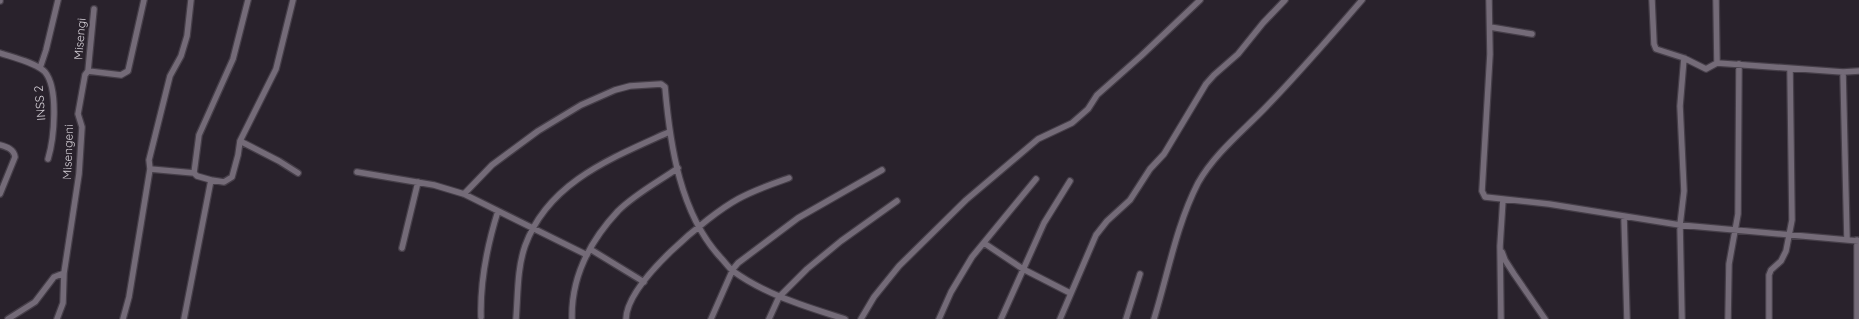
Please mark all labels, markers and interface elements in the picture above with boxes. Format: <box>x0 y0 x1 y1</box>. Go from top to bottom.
street label: Misengi <box>70 17 89 60</box>
street label: INSS 2 <box>30 85 49 121</box>
street label: Misengeni <box>59 124 76 180</box>

